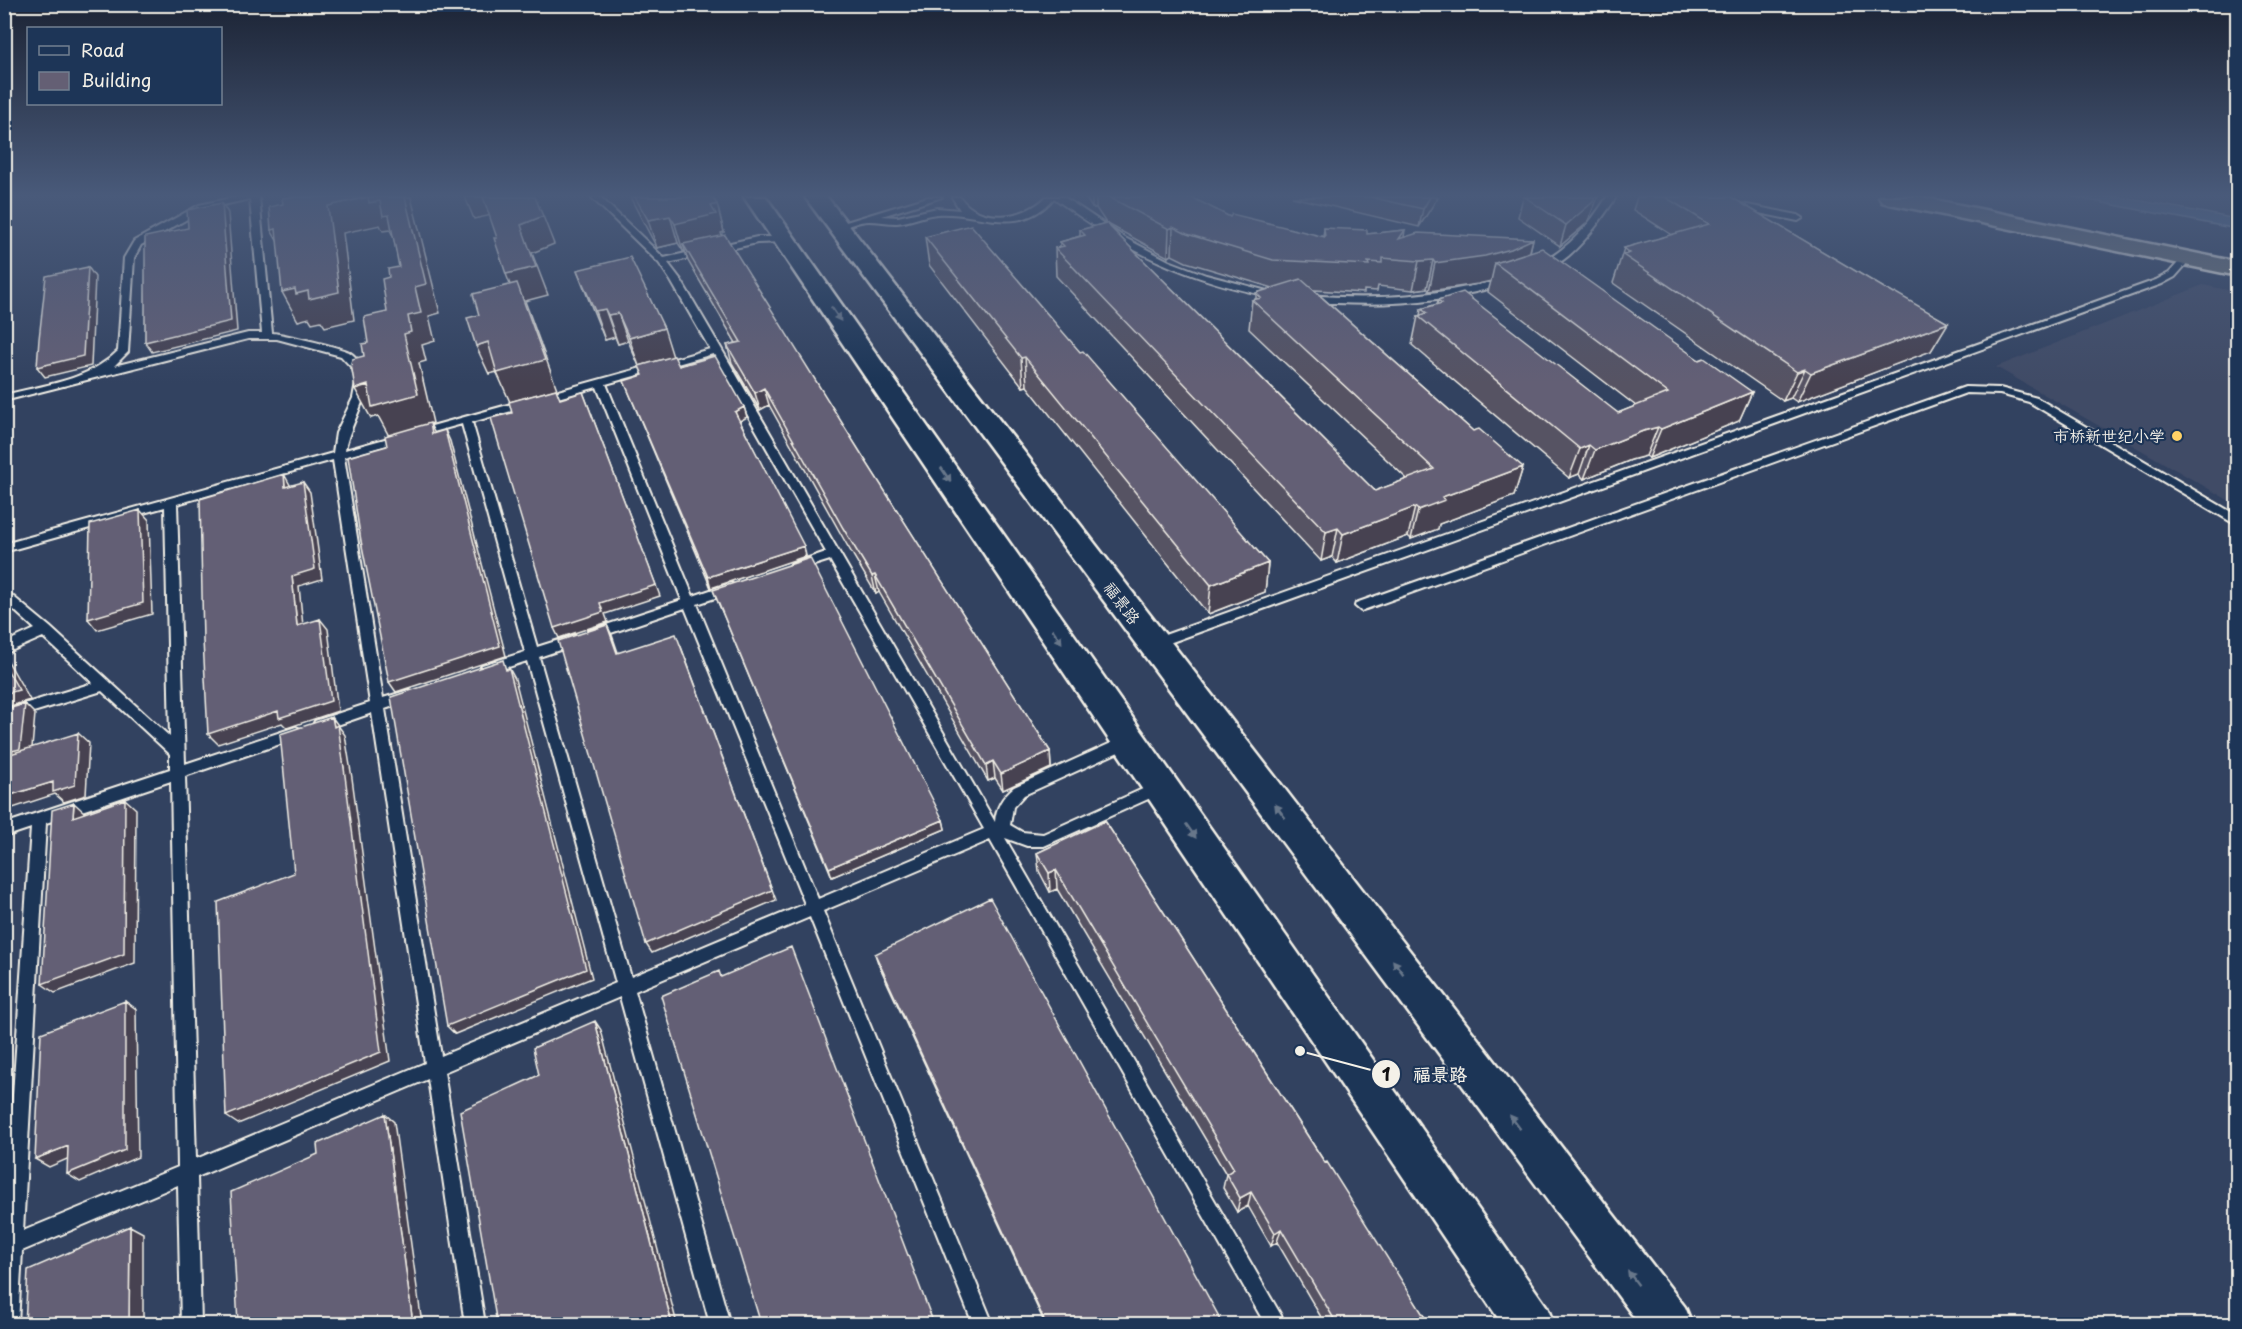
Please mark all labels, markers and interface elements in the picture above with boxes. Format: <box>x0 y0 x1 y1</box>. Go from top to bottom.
legend <box>27 27 222 105</box>
text: Road <box>81 36 125 63</box>
text: Building <box>81 66 151 93</box>
one-way arrow <box>830 306 841 322</box>
place label: 市桥新世纪小学 <box>2053 423 2165 447</box>
marker: 市桥新世纪小学 <box>2170 429 2184 443</box>
one-way arrow <box>940 467 951 483</box>
street label: 福景路 <box>1099 576 1147 629</box>
one-way arrow <box>1051 627 1063 643</box>
one-way arrow <box>1274 804 1286 820</box>
one-way arrow <box>1185 823 1196 839</box>
one-way arrow <box>1392 959 1404 974</box>
callout: 福景路 <box>1371 1056 1479 1092</box>
text: 1 <box>1382 1060 1391 1087</box>
text: 福景路 <box>1413 1060 1467 1087</box>
one-way arrow <box>1510 1115 1522 1130</box>
one-way arrow <box>1627 1270 1639 1286</box>

